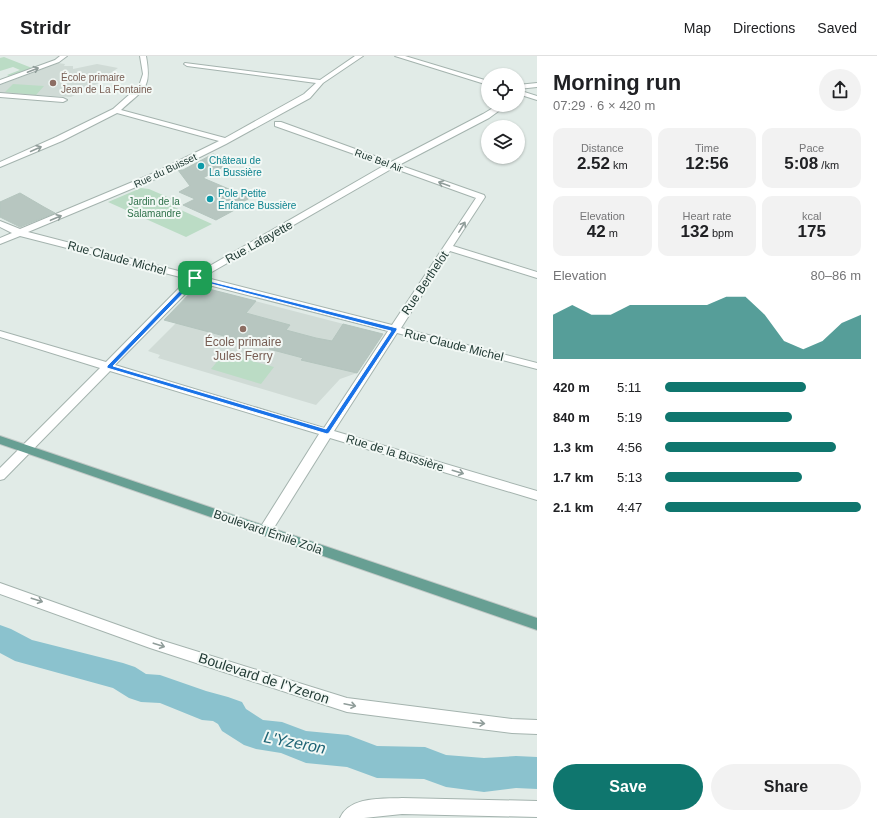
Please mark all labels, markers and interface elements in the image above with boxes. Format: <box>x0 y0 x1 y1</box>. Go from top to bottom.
text: Stridr <box>20 17 71 38</box>
text: Map <box>684 20 711 36</box>
text: Directions <box>733 20 795 36</box>
text: Saved <box>817 20 857 36</box>
one-way arrow <box>26 66 38 74</box>
map controls <box>481 68 525 164</box>
button: locate <box>481 68 525 112</box>
button: share <box>819 69 861 111</box>
text: Morning run <box>553 70 681 95</box>
place label: École primaire Jean de La Fontaine <box>61 71 153 95</box>
marker: École primaire Jean de La Fontaine <box>48 78 58 88</box>
text: 07:29 · 6 × 420 m <box>553 98 655 113</box>
button: layers <box>481 120 525 164</box>
text: Distance <box>581 142 624 154</box>
text: Time <box>695 142 719 154</box>
text: Pace <box>799 142 824 154</box>
one-way arrow <box>29 145 41 153</box>
street label: Rue Bel Air <box>353 147 405 174</box>
street label: Rue du Buisset <box>132 151 198 190</box>
text: 2.52 <box>577 154 610 173</box>
text: 12:56 <box>685 154 729 173</box>
text: 5:08 <box>784 154 818 173</box>
place label: Château de La Bussière <box>209 155 262 178</box>
text: km <box>610 159 628 171</box>
text: /km <box>818 159 839 171</box>
marker: Château de La Bussière <box>196 161 206 171</box>
one-way arrow <box>439 179 451 187</box>
place label: Pole Petite Enfance Bussière <box>218 188 297 211</box>
marker: Pole Petite Enfance Bussière <box>205 194 215 204</box>
park label: Jardin de la Salamandre <box>127 196 181 219</box>
text: Elevation <box>580 210 625 222</box>
text: Heart rate <box>683 210 731 222</box>
text: kcal <box>802 210 821 222</box>
one-way arrow <box>49 213 61 221</box>
street label: Rue Lafayette <box>223 218 295 266</box>
one-way arrow <box>458 222 466 233</box>
text: 42 <box>587 222 606 241</box>
text: 132 <box>681 222 709 241</box>
text: 175 <box>797 222 826 241</box>
text: m <box>606 227 618 239</box>
text: bpm <box>709 227 733 239</box>
street label: Rue Claude Michel <box>66 238 168 278</box>
street label: Rue Berthelot <box>399 248 452 317</box>
pin <box>178 261 212 295</box>
icon: arrive <box>184 267 206 289</box>
text: Elevation <box>553 268 606 283</box>
text: 80–86 m <box>810 268 861 283</box>
marker: École primaire Jules Ferry <box>238 324 248 334</box>
street label: Rue Claude Michel <box>403 326 505 364</box>
place label: École primaire Jules Ferry <box>205 334 282 363</box>
text: 420 m <box>553 380 590 395</box>
text: 5:11 <box>617 380 641 395</box>
text: 840 m <box>553 410 590 425</box>
text: 5:19 <box>617 410 642 425</box>
street label: Rue de la Bussière <box>344 431 446 475</box>
text: 1.3 km <box>553 440 593 455</box>
text: 4:56 <box>617 440 642 455</box>
one-way arrow <box>451 469 464 476</box>
text: 1.7 km <box>553 470 593 485</box>
text: 5:13 <box>617 470 642 485</box>
text: 2.1 km <box>553 500 593 515</box>
text: 4:47 <box>617 500 642 515</box>
street label: Boulevard Émile Zola <box>212 506 325 557</box>
one-way arrow <box>31 597 43 605</box>
one-way arrow <box>153 642 166 649</box>
street label: Boulevard de l'Yzeron <box>197 649 331 707</box>
one-way arrow <box>343 701 356 709</box>
one-way arrow <box>472 719 485 726</box>
water label: L'Yzeron <box>263 728 327 757</box>
button: Save <box>553 764 703 810</box>
button: Share <box>711 764 861 810</box>

